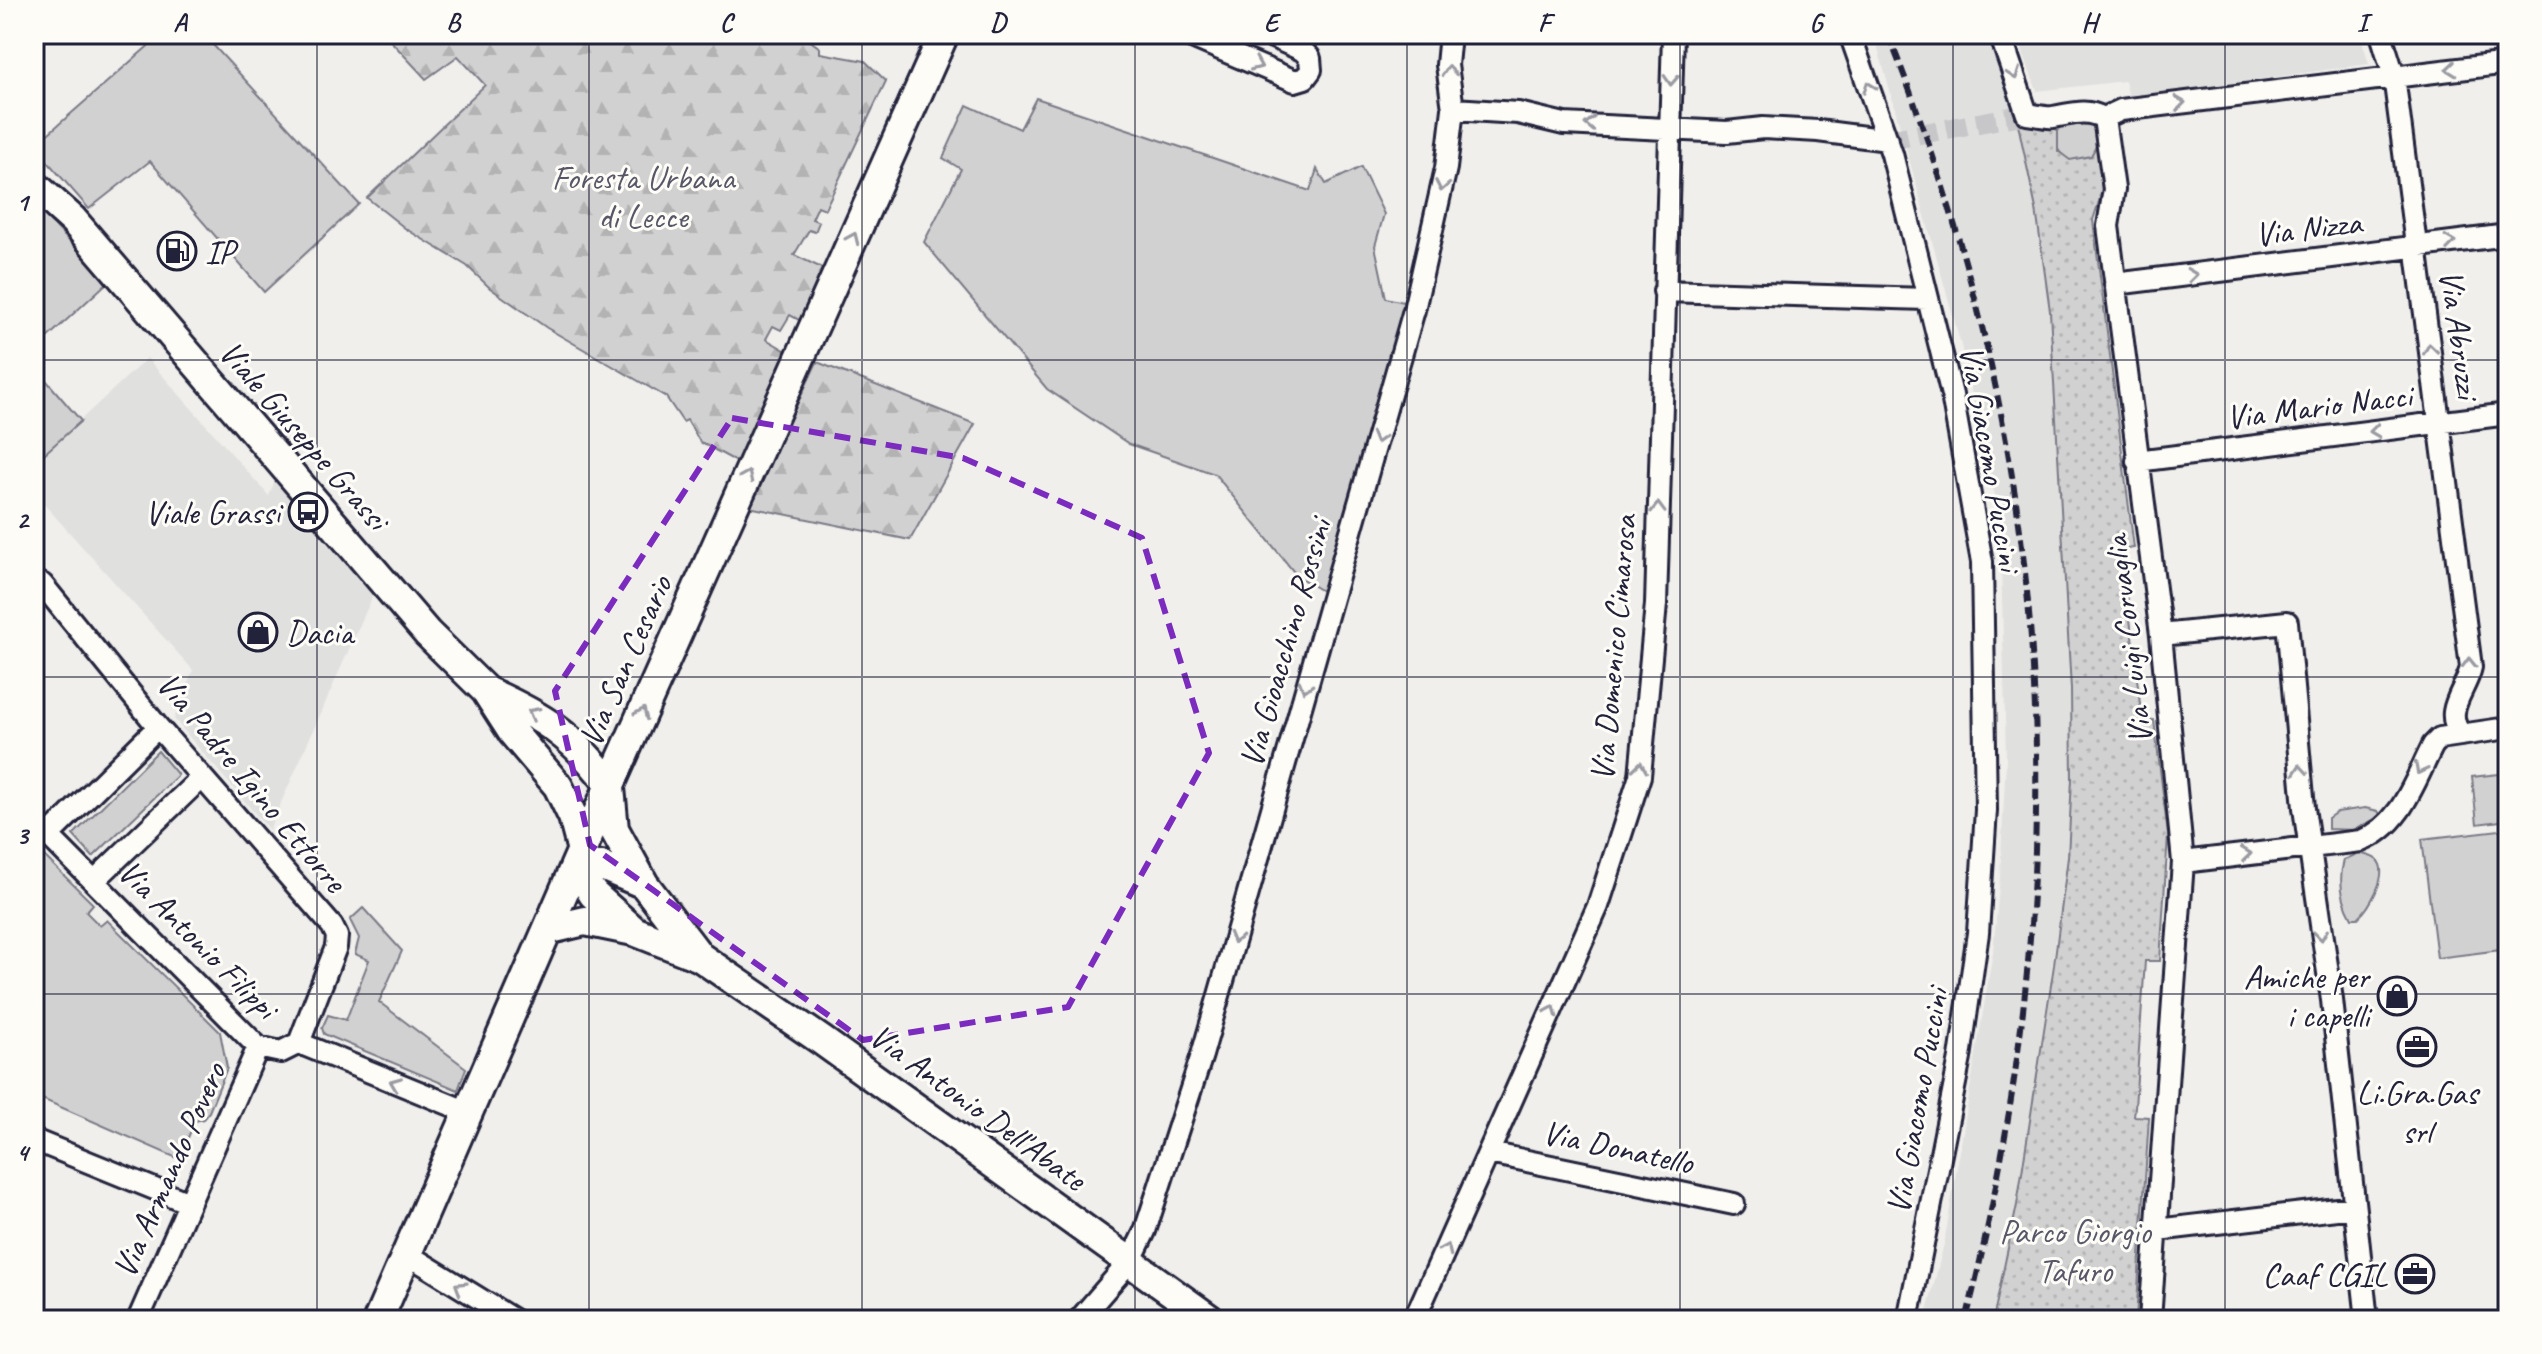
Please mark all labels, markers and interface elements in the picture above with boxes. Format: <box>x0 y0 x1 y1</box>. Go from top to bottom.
text: A <box>173 6 188 39</box>
text: B <box>446 6 462 39</box>
text: C <box>720 6 736 39</box>
text: D <box>990 6 1008 39</box>
text: E <box>1264 6 1282 39</box>
text: F <box>1538 6 1556 39</box>
text: G <box>1810 6 1826 39</box>
text: H <box>2082 6 2102 39</box>
text: I <box>2357 6 2374 39</box>
one-way arrow <box>1249 55 1263 71</box>
one-way arrow <box>2444 61 2457 78</box>
one-way arrow <box>1441 64 1458 77</box>
one-way arrow <box>2005 66 2021 80</box>
one-way arrow <box>1662 74 1679 87</box>
one-way arrow <box>1863 81 1879 95</box>
one-way arrow <box>2174 94 2187 111</box>
one-way arrow <box>1583 116 1596 133</box>
park label: Foresta Urbana di Lecce <box>552 156 737 238</box>
one-way arrow <box>1435 179 1452 193</box>
text: 1 <box>16 186 31 219</box>
street label: Via Nizza <box>2252 200 2366 256</box>
fuel station icon: IP <box>156 230 198 272</box>
place label: IP <box>205 230 239 273</box>
one-way arrow <box>843 232 859 246</box>
one-way arrow <box>2444 234 2457 251</box>
one-way arrow <box>2186 267 2199 284</box>
street label: Via Abruzzi <box>2430 267 2491 405</box>
street label: Viale Giuseppe Grassi <box>210 331 401 542</box>
street label: Via Giacomo Puccini <box>1950 342 2033 579</box>
one-way arrow <box>2422 342 2439 356</box>
street label: Via Mario Nacci <box>2224 373 2418 439</box>
one-way arrow <box>2368 422 2382 439</box>
one-way arrow <box>1371 430 1387 444</box>
one-way arrow <box>738 470 754 484</box>
place label: Viale Grassi <box>145 491 284 534</box>
bus stop icon: Viale Grassi <box>287 491 329 533</box>
one-way arrow <box>1650 501 1667 514</box>
text: 2 <box>16 503 30 536</box>
street label: Via Gioacchino Rossini <box>1229 510 1342 772</box>
street label: Via Domenico Cimarosa <box>1580 511 1646 783</box>
street label: Via Luigi Corvaglia <box>2094 530 2162 747</box>
street label: Via San Cesario <box>568 567 682 753</box>
shop icon: Dacia <box>237 611 279 653</box>
place label: Dacia <box>286 611 356 654</box>
one-way arrow <box>2460 656 2478 668</box>
street label: Via Padre Igino Ettorre <box>147 663 358 902</box>
one-way arrow <box>1298 680 1314 694</box>
one-way arrow <box>632 707 648 722</box>
one-way arrow <box>527 708 542 723</box>
one-way arrow <box>1631 761 1648 774</box>
one-way arrow <box>2415 761 2430 776</box>
one-way arrow <box>2292 763 2309 776</box>
text: 3 <box>16 819 30 852</box>
one-way arrow <box>2240 846 2253 863</box>
street label: Via Antonio Filippi <box>109 850 289 1030</box>
one-way arrow <box>2312 928 2329 942</box>
one-way arrow <box>1228 930 1244 944</box>
place label: Amiche per i capelli <box>2244 955 2373 1037</box>
shop icon: Amiche per i capelli <box>2376 975 2418 1017</box>
street label: Via Giacomo Puccini <box>1876 980 1959 1217</box>
one-way arrow <box>1542 1005 1558 1019</box>
street label: Via Antonio Dell'Abate <box>861 1014 1096 1201</box>
office icon: Li.Gra.Gas srl <box>2396 1026 2438 1068</box>
street label: Via Armando Povero <box>102 1054 236 1284</box>
place label: Li.Gra.Gas srl <box>2356 1071 2481 1153</box>
one-way arrow <box>389 1076 403 1092</box>
street label: Via Donatello <box>1539 1110 1699 1184</box>
text: 4 <box>16 1136 31 1169</box>
park label: Parco Giorgio Tafuro <box>1999 1210 2153 1292</box>
one-way arrow <box>1437 1243 1453 1257</box>
place label: Caaf CGIL <box>2263 1253 2389 1296</box>
office icon: Caaf CGIL <box>2394 1253 2436 1295</box>
one-way arrow <box>455 1282 469 1297</box>

